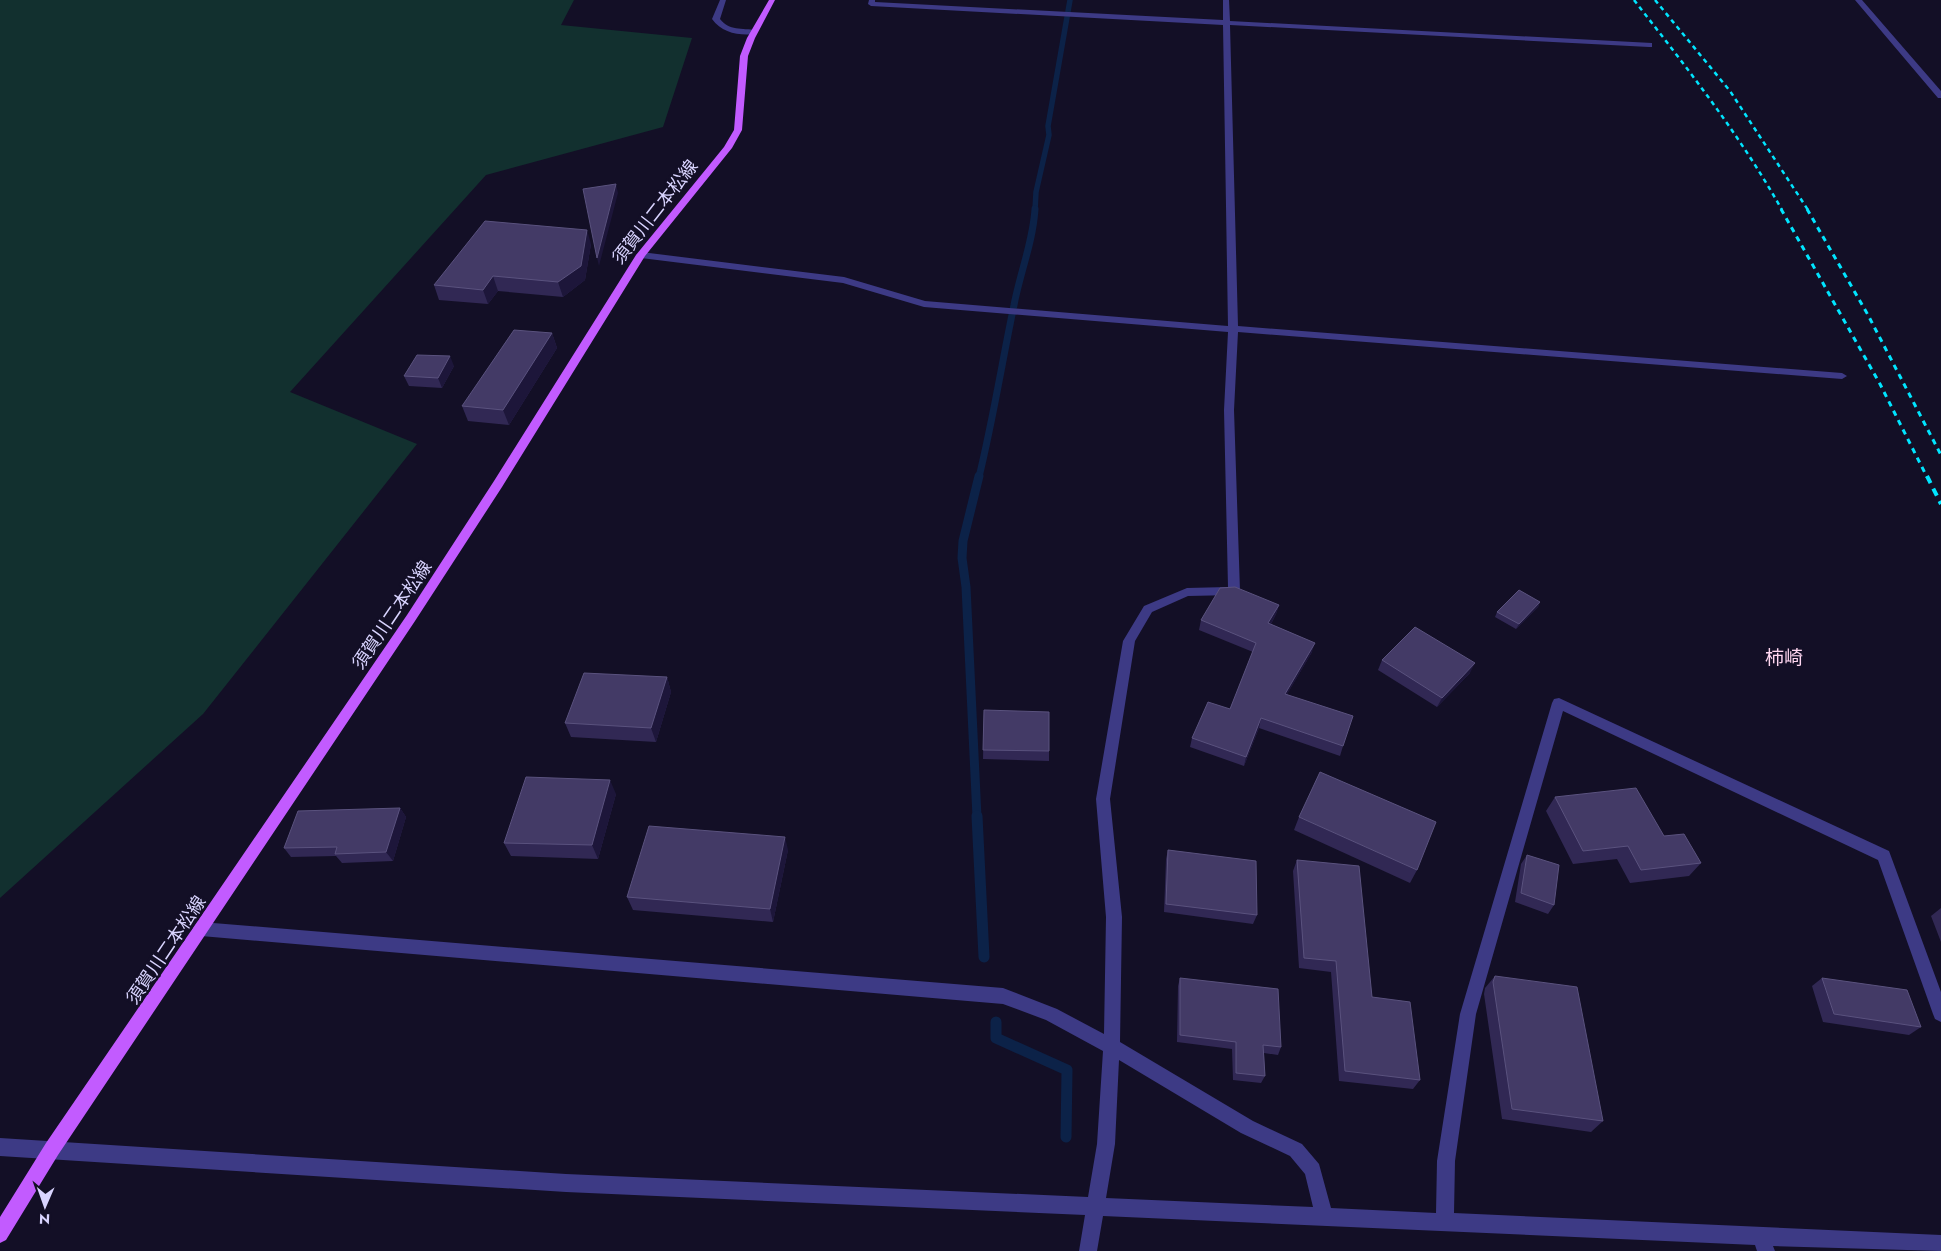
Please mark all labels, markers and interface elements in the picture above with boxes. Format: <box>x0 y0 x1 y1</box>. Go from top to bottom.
street label: 須賀川二本松線 <box>606 154 704 270</box>
street label: 須賀川二本松線 <box>346 556 438 674</box>
district label: 柿崎 <box>1765 644 1803 671</box>
street label: 須賀川二本松線 <box>120 891 212 1009</box>
north arrow <box>20 1181 70 1231</box>
text: N <box>39 1209 50 1229</box>

